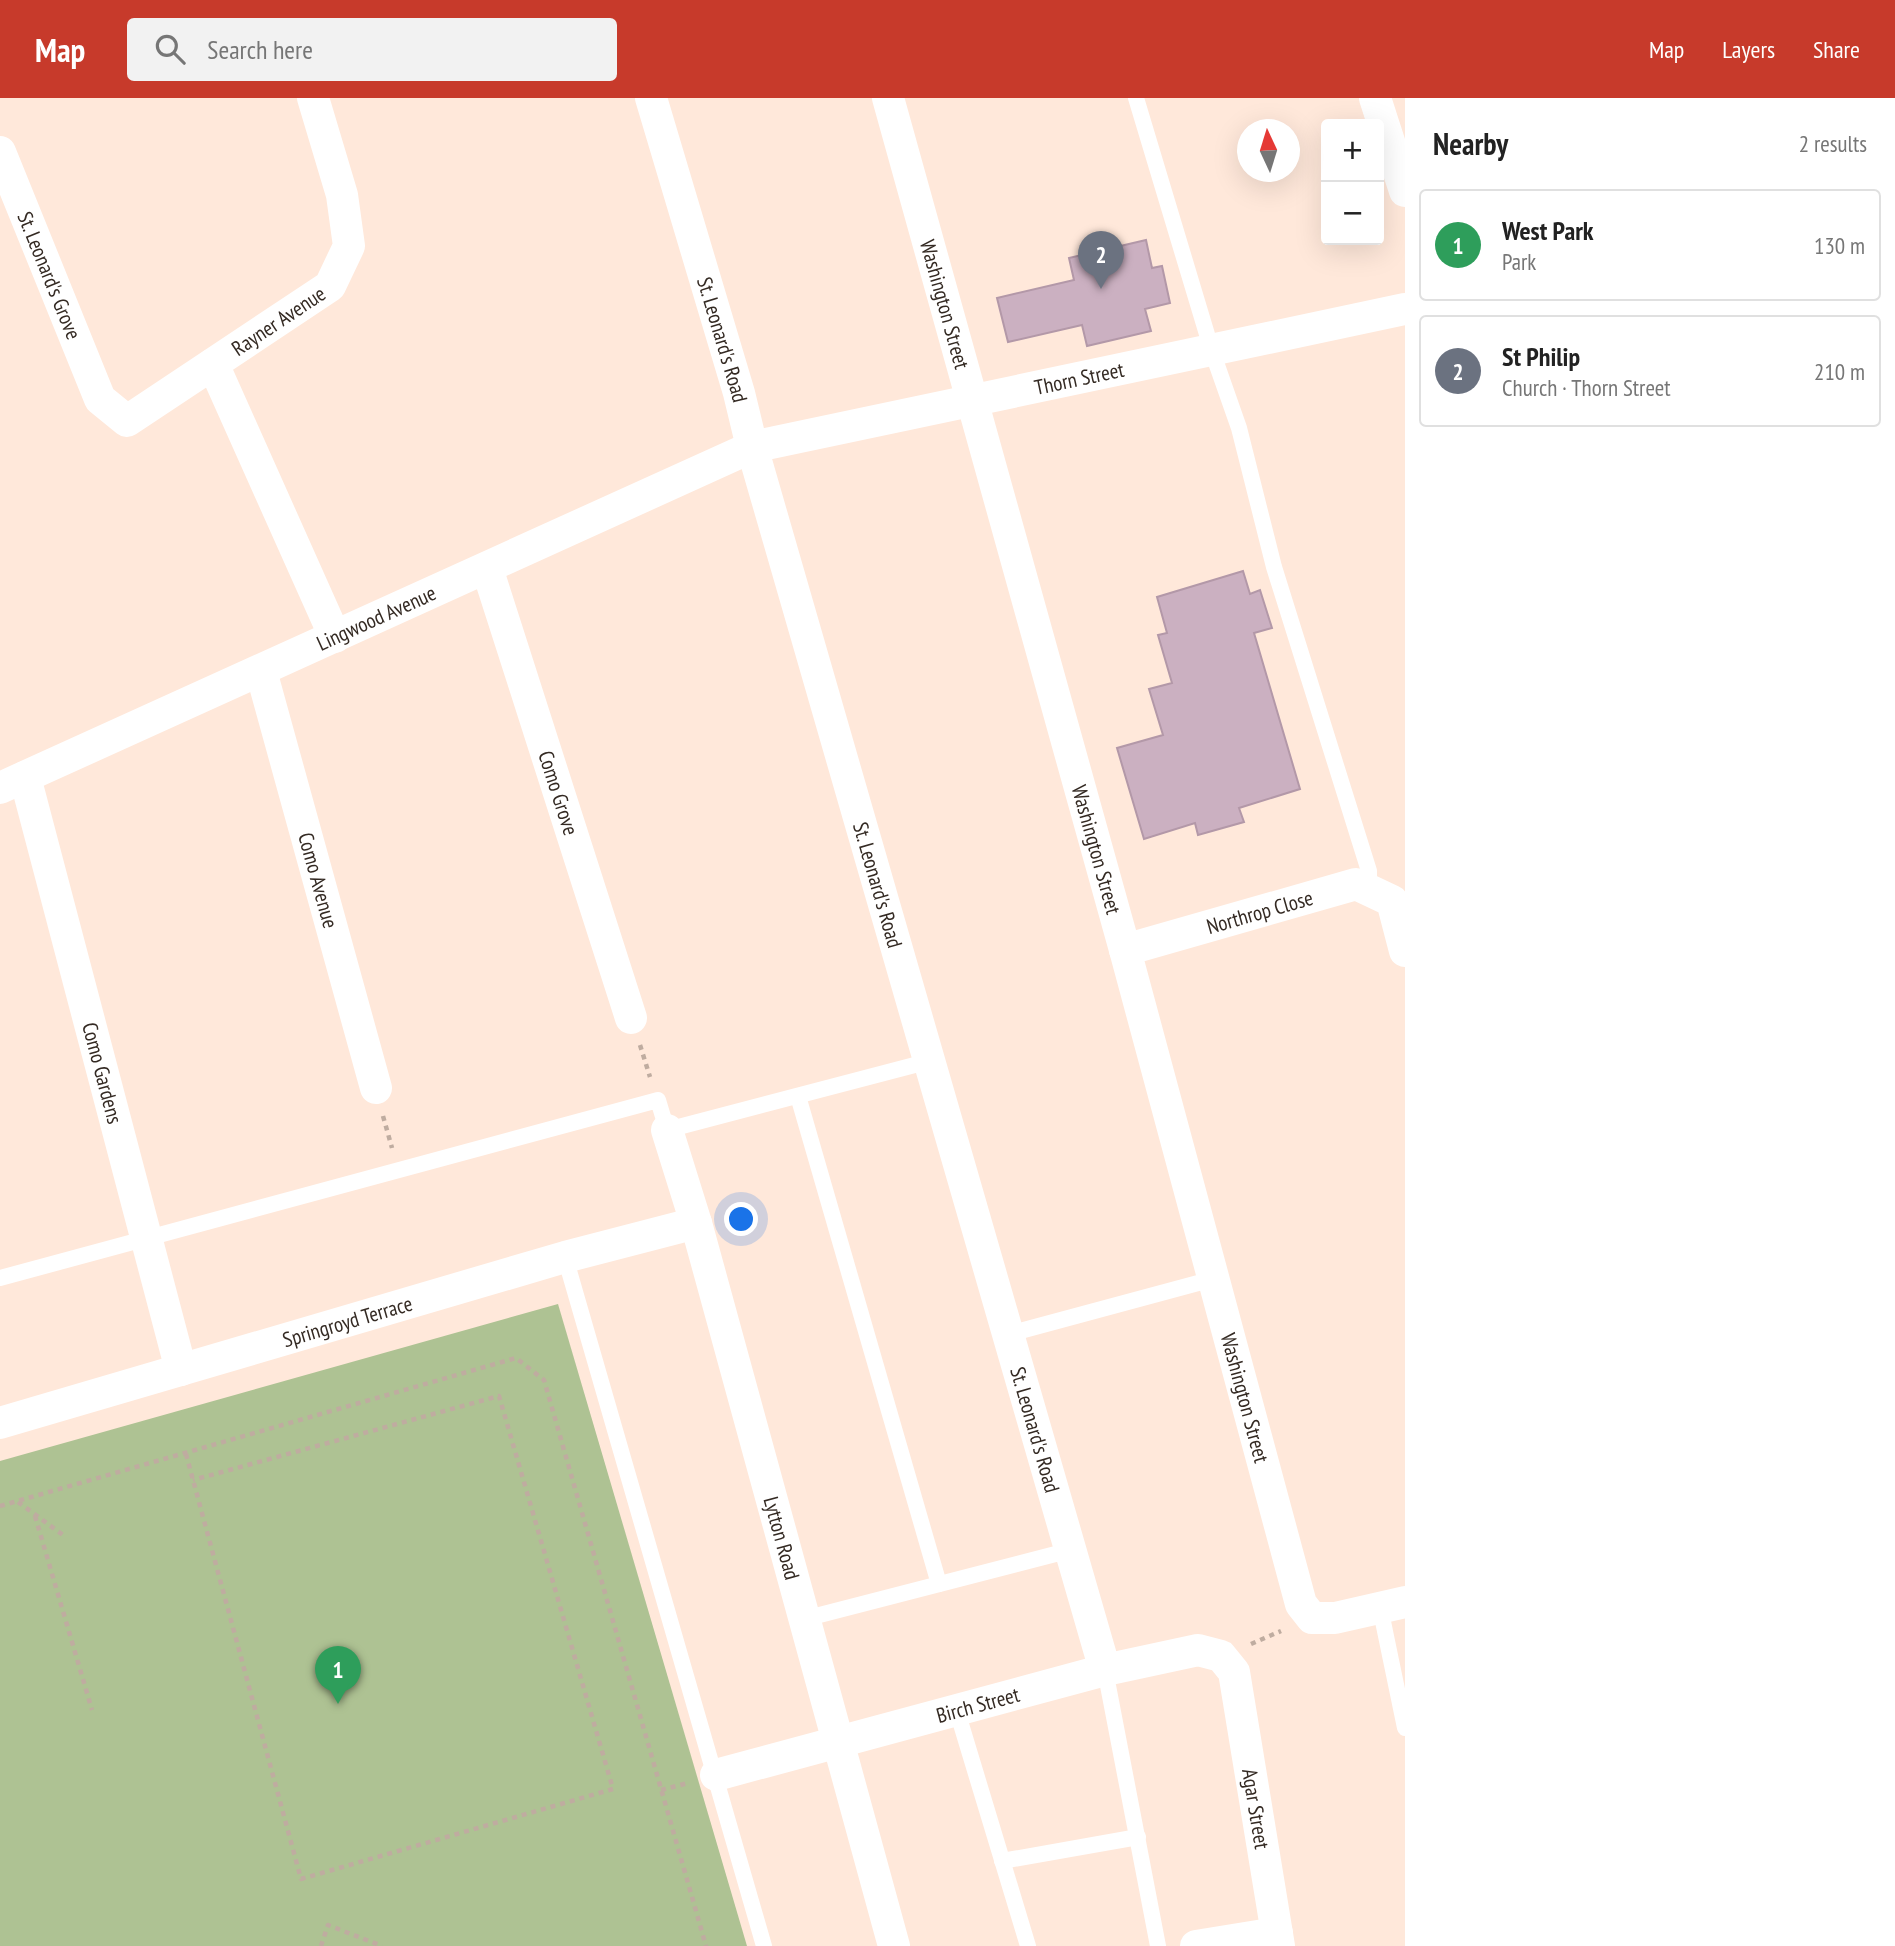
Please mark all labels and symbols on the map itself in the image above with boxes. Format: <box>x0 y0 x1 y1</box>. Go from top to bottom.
north arrow <box>1237 119 1300 182</box>
street label: St. Leonard's Grove <box>12 207 88 343</box>
pin: 2 <box>1078 231 1124 289</box>
street label: Washington Street <box>915 237 976 372</box>
street label: St. Leonard's Road <box>692 274 754 405</box>
street label: Rayner Avenue <box>226 279 330 361</box>
street label: Thorn Street <box>1032 355 1126 400</box>
street label: Lingwood Avenue <box>312 579 440 656</box>
street label: Como Grove <box>533 747 585 838</box>
street label: Washington Street <box>1066 782 1128 917</box>
street label: St. Leonard's Road <box>847 819 909 951</box>
street label: Como Avenue <box>293 829 345 931</box>
street label: Northrop Close <box>1203 884 1316 940</box>
street label: Como Gardens <box>77 1019 129 1127</box>
your location <box>724 1202 758 1236</box>
street label: Springroyd Terrace <box>279 1289 415 1353</box>
street label: Washington Street <box>1215 1330 1276 1466</box>
street label: St. Leonard's Road <box>1005 1363 1067 1496</box>
street label: Lytton Road <box>758 1493 807 1583</box>
pin: 1 <box>315 1646 361 1704</box>
street label: Birch Street <box>933 1680 1022 1728</box>
street label: Agar Street <box>1237 1767 1276 1851</box>

